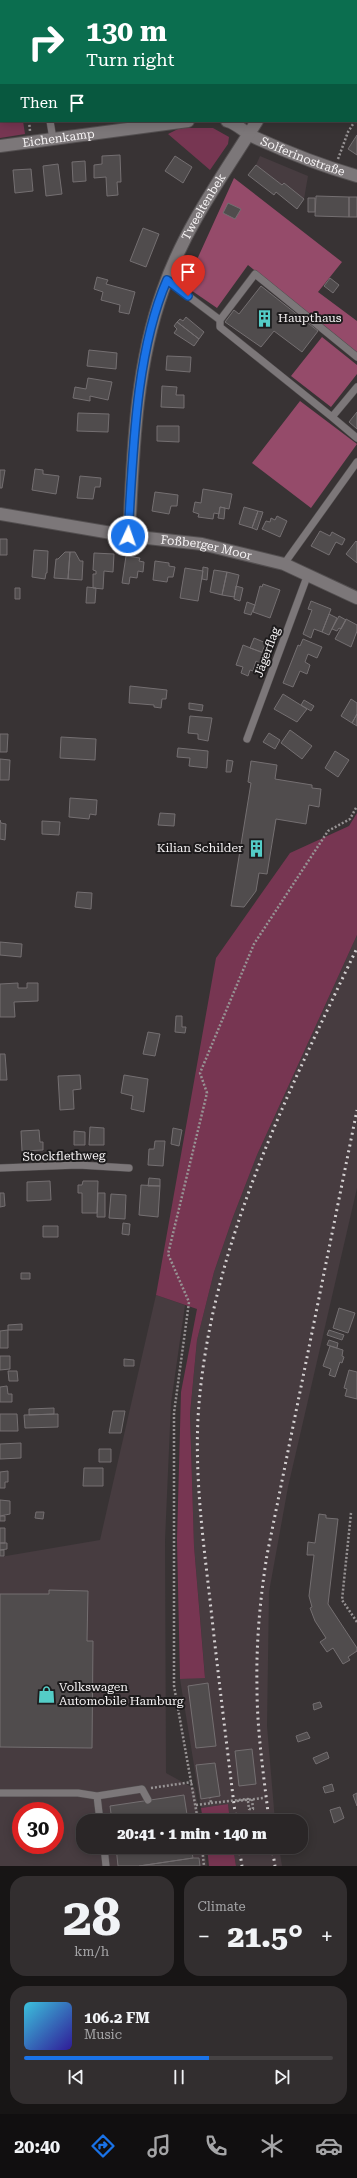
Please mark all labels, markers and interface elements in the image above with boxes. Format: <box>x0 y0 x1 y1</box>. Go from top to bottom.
text: 130 m <box>86 15 167 48</box>
icon: right <box>20 16 72 68</box>
text: Turn right <box>86 49 174 70</box>
icon: arrive <box>66 92 88 114</box>
text: Then <box>20 94 58 112</box>
street label: Eichenkamp <box>22 126 96 150</box>
street label: Solferinostraße <box>258 134 347 179</box>
street label: Tweeltenbek <box>179 171 229 243</box>
pin <box>171 255 205 296</box>
icon: arrive <box>177 261 199 283</box>
building icon: Haupthaus <box>255 308 275 328</box>
place label: Haupthaus <box>278 311 342 325</box>
position arrow <box>107 515 149 557</box>
street label: Foßberger Moor <box>160 533 253 563</box>
street label: Jägerflag <box>251 625 283 679</box>
building icon: Kilian Schilder <box>246 838 266 858</box>
place label: Kilian Schilder <box>157 841 243 855</box>
street label: Stockflethweg <box>22 1148 106 1164</box>
place label: Volkswagen Automobile Hamburg <box>59 1680 184 1708</box>
shop icon: Volkswagen Automobile Hamburg <box>36 1684 56 1704</box>
speed limit sign: 30 <box>12 1802 64 1854</box>
text: 20:41 · 1 min · 140 m <box>117 1825 267 1843</box>
text: 28 <box>63 1887 121 1948</box>
text: Climate <box>198 1899 246 1914</box>
text: 21.5° <box>228 1919 303 1954</box>
text: − <box>198 1924 210 1949</box>
text: + <box>321 1924 333 1949</box>
text: km/h <box>74 1944 109 1959</box>
text: 106.2 FM <box>84 2009 150 2027</box>
text: Music <box>84 2027 122 2042</box>
icon: previous <box>65 2066 87 2088</box>
icon: pause <box>168 2066 190 2088</box>
icon: next <box>271 2066 293 2088</box>
icon: directions <box>89 2132 117 2160</box>
icon: music <box>145 2132 173 2160</box>
icon: phone <box>202 2132 230 2160</box>
icon: climate <box>258 2132 286 2160</box>
icon: car <box>315 2132 343 2160</box>
text: 20:40 <box>14 2136 60 2157</box>

